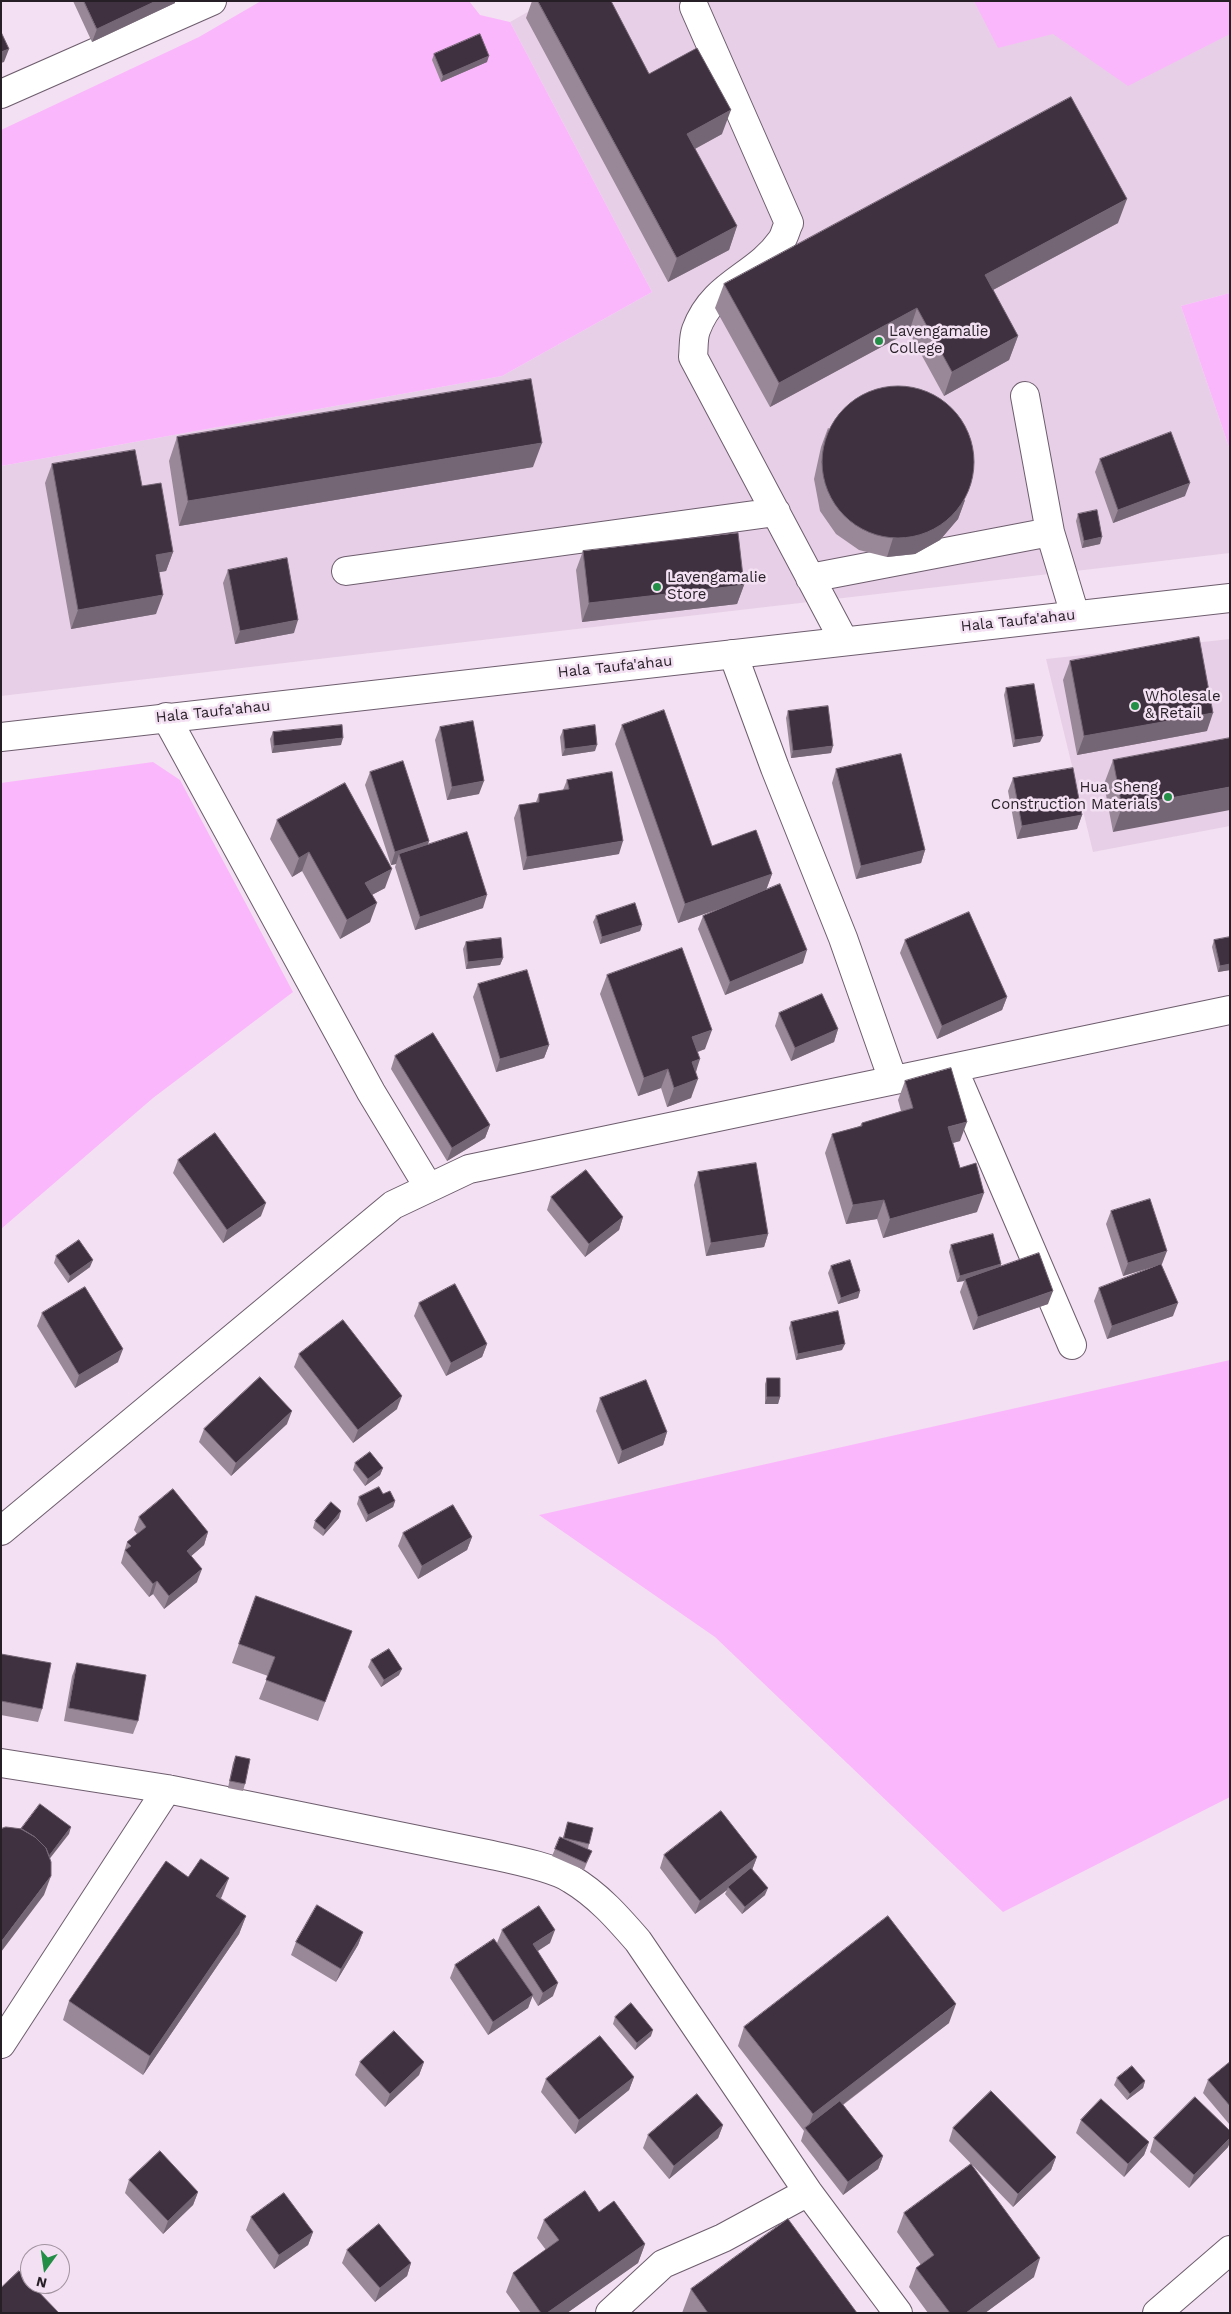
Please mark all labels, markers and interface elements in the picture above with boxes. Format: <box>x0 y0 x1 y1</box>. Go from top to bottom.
place label: Lavengamalie College <box>889 323 988 358</box>
marker: Lavengamalie College <box>873 335 885 347</box>
place label: Lavengamalie Store <box>667 569 766 604</box>
marker: Lavengamalie Store <box>651 581 663 593</box>
street label: Hala Taufa'ahau <box>960 606 1076 636</box>
street label: Hala Taufa'ahau <box>557 652 673 682</box>
place label: Wholesale & Retail <box>1145 688 1221 723</box>
street label: Hala Taufa'ahau <box>155 697 271 727</box>
marker: Wholesale & Retail <box>1129 700 1141 712</box>
place label: Hua Sheng Construction Materials <box>991 779 1158 814</box>
marker: Hua Sheng Construction Materials <box>1162 791 1174 803</box>
north arrow <box>20 2244 70 2294</box>
text: N <box>35 2274 49 2292</box>

